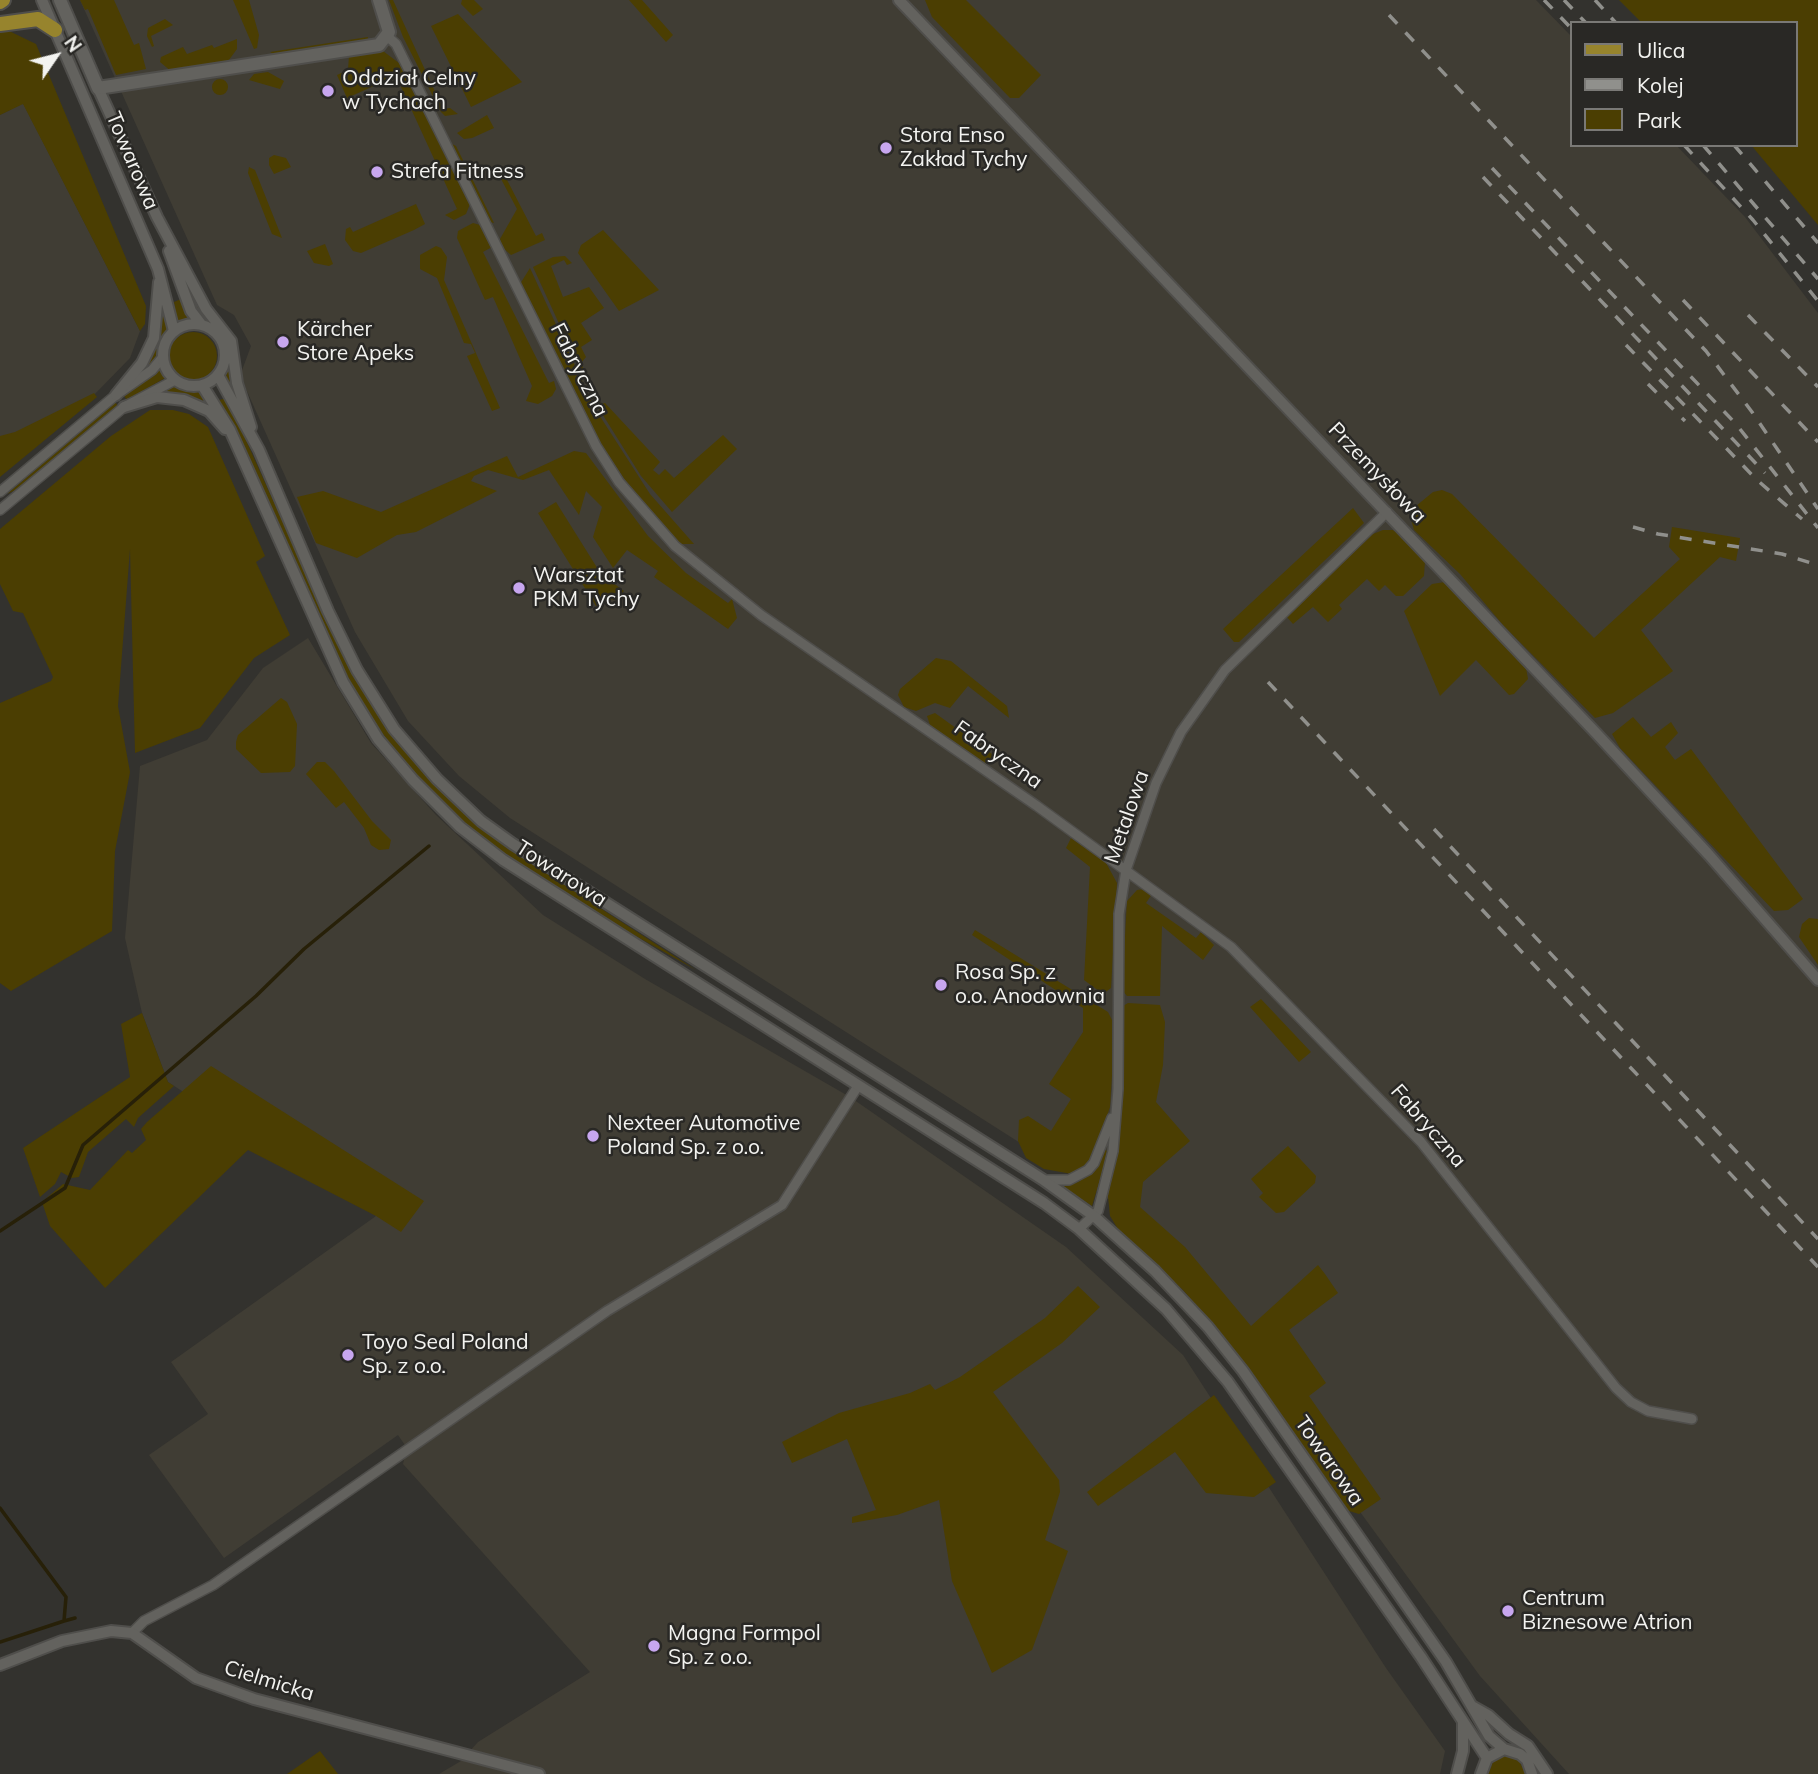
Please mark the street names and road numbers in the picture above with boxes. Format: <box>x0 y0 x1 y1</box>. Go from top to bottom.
street label: Towarowa <box>100 108 164 214</box>
street label: Fabryczna <box>545 319 613 421</box>
street label: Przemysłowa <box>1323 417 1431 529</box>
street label: Fabryczna <box>949 715 1047 795</box>
street label: Metalowa <box>1099 767 1155 867</box>
street label: Towarowa <box>511 835 611 913</box>
street label: Fabryczna <box>1385 1079 1471 1173</box>
street label: Towarowa <box>1289 1411 1369 1511</box>
street label: Cielmicka <box>221 1655 317 1707</box>

